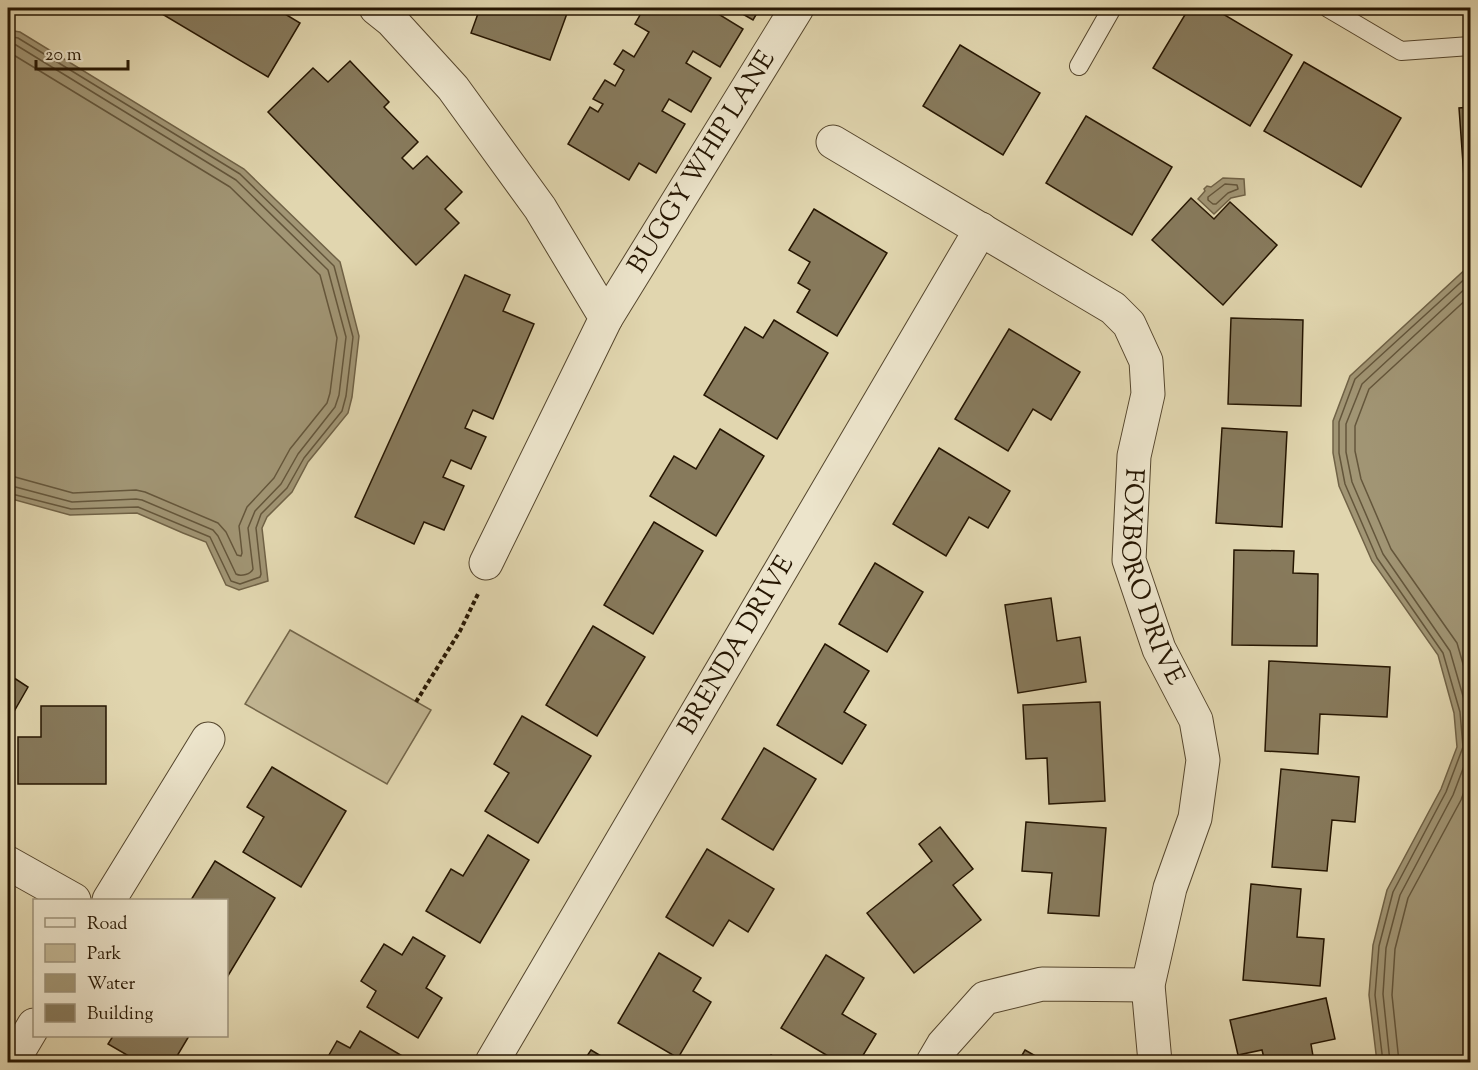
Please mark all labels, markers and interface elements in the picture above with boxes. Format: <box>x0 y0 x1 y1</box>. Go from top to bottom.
scale bar <box>36 33 128 71</box>
text: 20 m <box>45 43 82 69</box>
street label: BUGGY WHIP LANE <box>619 43 785 281</box>
street label: FOXBORO DRIVE <box>1110 468 1193 692</box>
street label: BRENDA DRIVE <box>669 549 804 742</box>
legend <box>33 899 228 1037</box>
text: Road <box>87 912 127 938</box>
text: Park <box>87 942 122 968</box>
text: Water <box>87 972 136 998</box>
text: Building <box>87 1002 153 1028</box>

